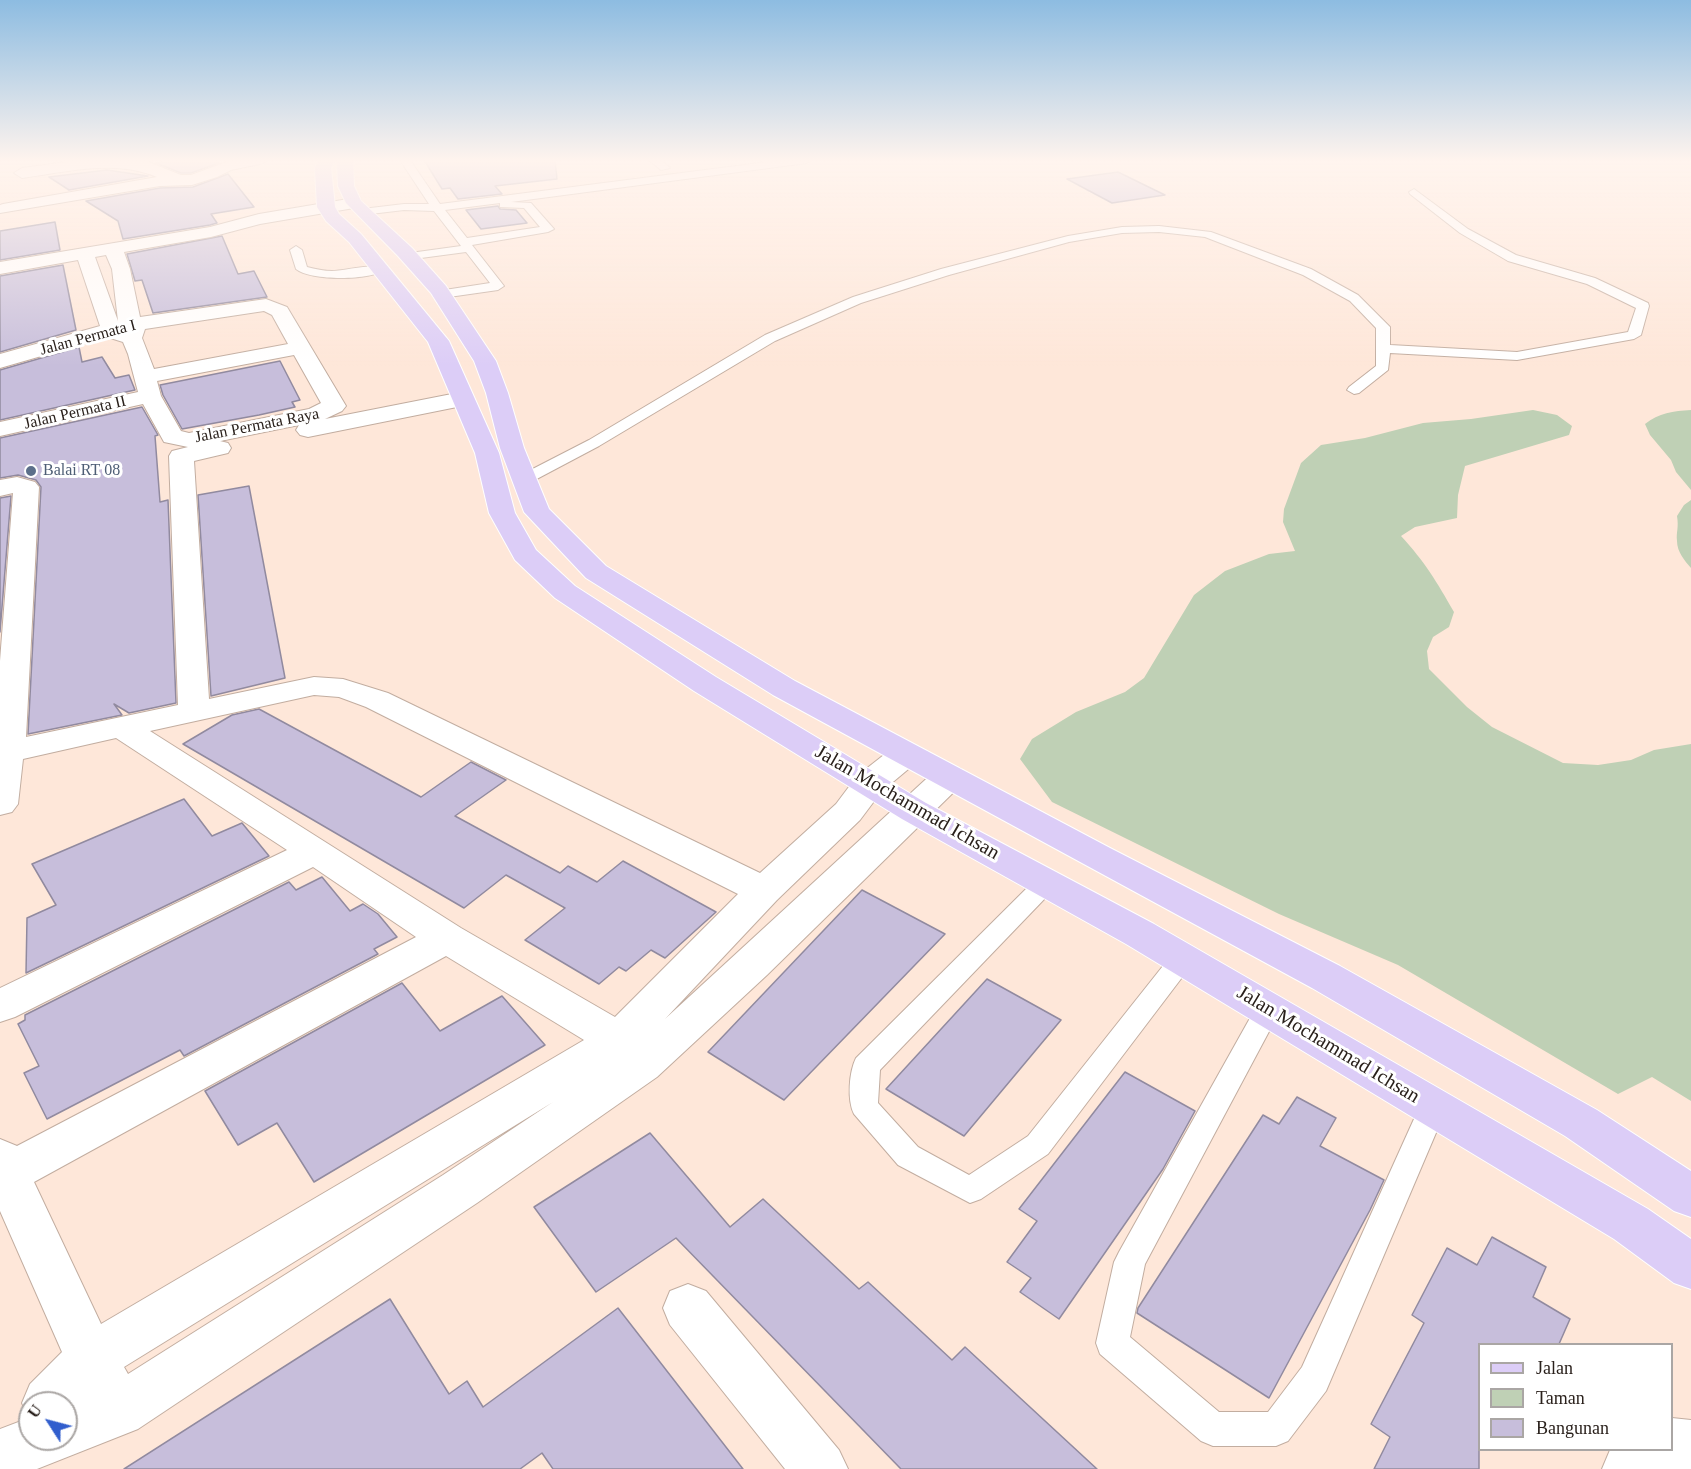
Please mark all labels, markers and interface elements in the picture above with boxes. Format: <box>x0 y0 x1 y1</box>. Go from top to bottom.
street label: Jalan Permata I <box>38 316 138 360</box>
street label: Jalan Permata II <box>22 392 128 434</box>
street label: Jalan Permata Raya <box>193 405 321 447</box>
place label: Balai RT 08 <box>43 461 120 481</box>
marker: Balai RT 08 <box>24 464 38 478</box>
street label: Jalan Mochammad Ichsan <box>811 740 1003 866</box>
street label: Jalan Mochammad Ichsan <box>1232 981 1424 1109</box>
legend <box>1478 1343 1673 1451</box>
text: Jalan <box>1536 1358 1573 1378</box>
text: Taman <box>1536 1388 1585 1408</box>
north arrow <box>18 1391 78 1451</box>
text: U <box>24 1402 45 1421</box>
text: Bangunan <box>1536 1418 1609 1438</box>

